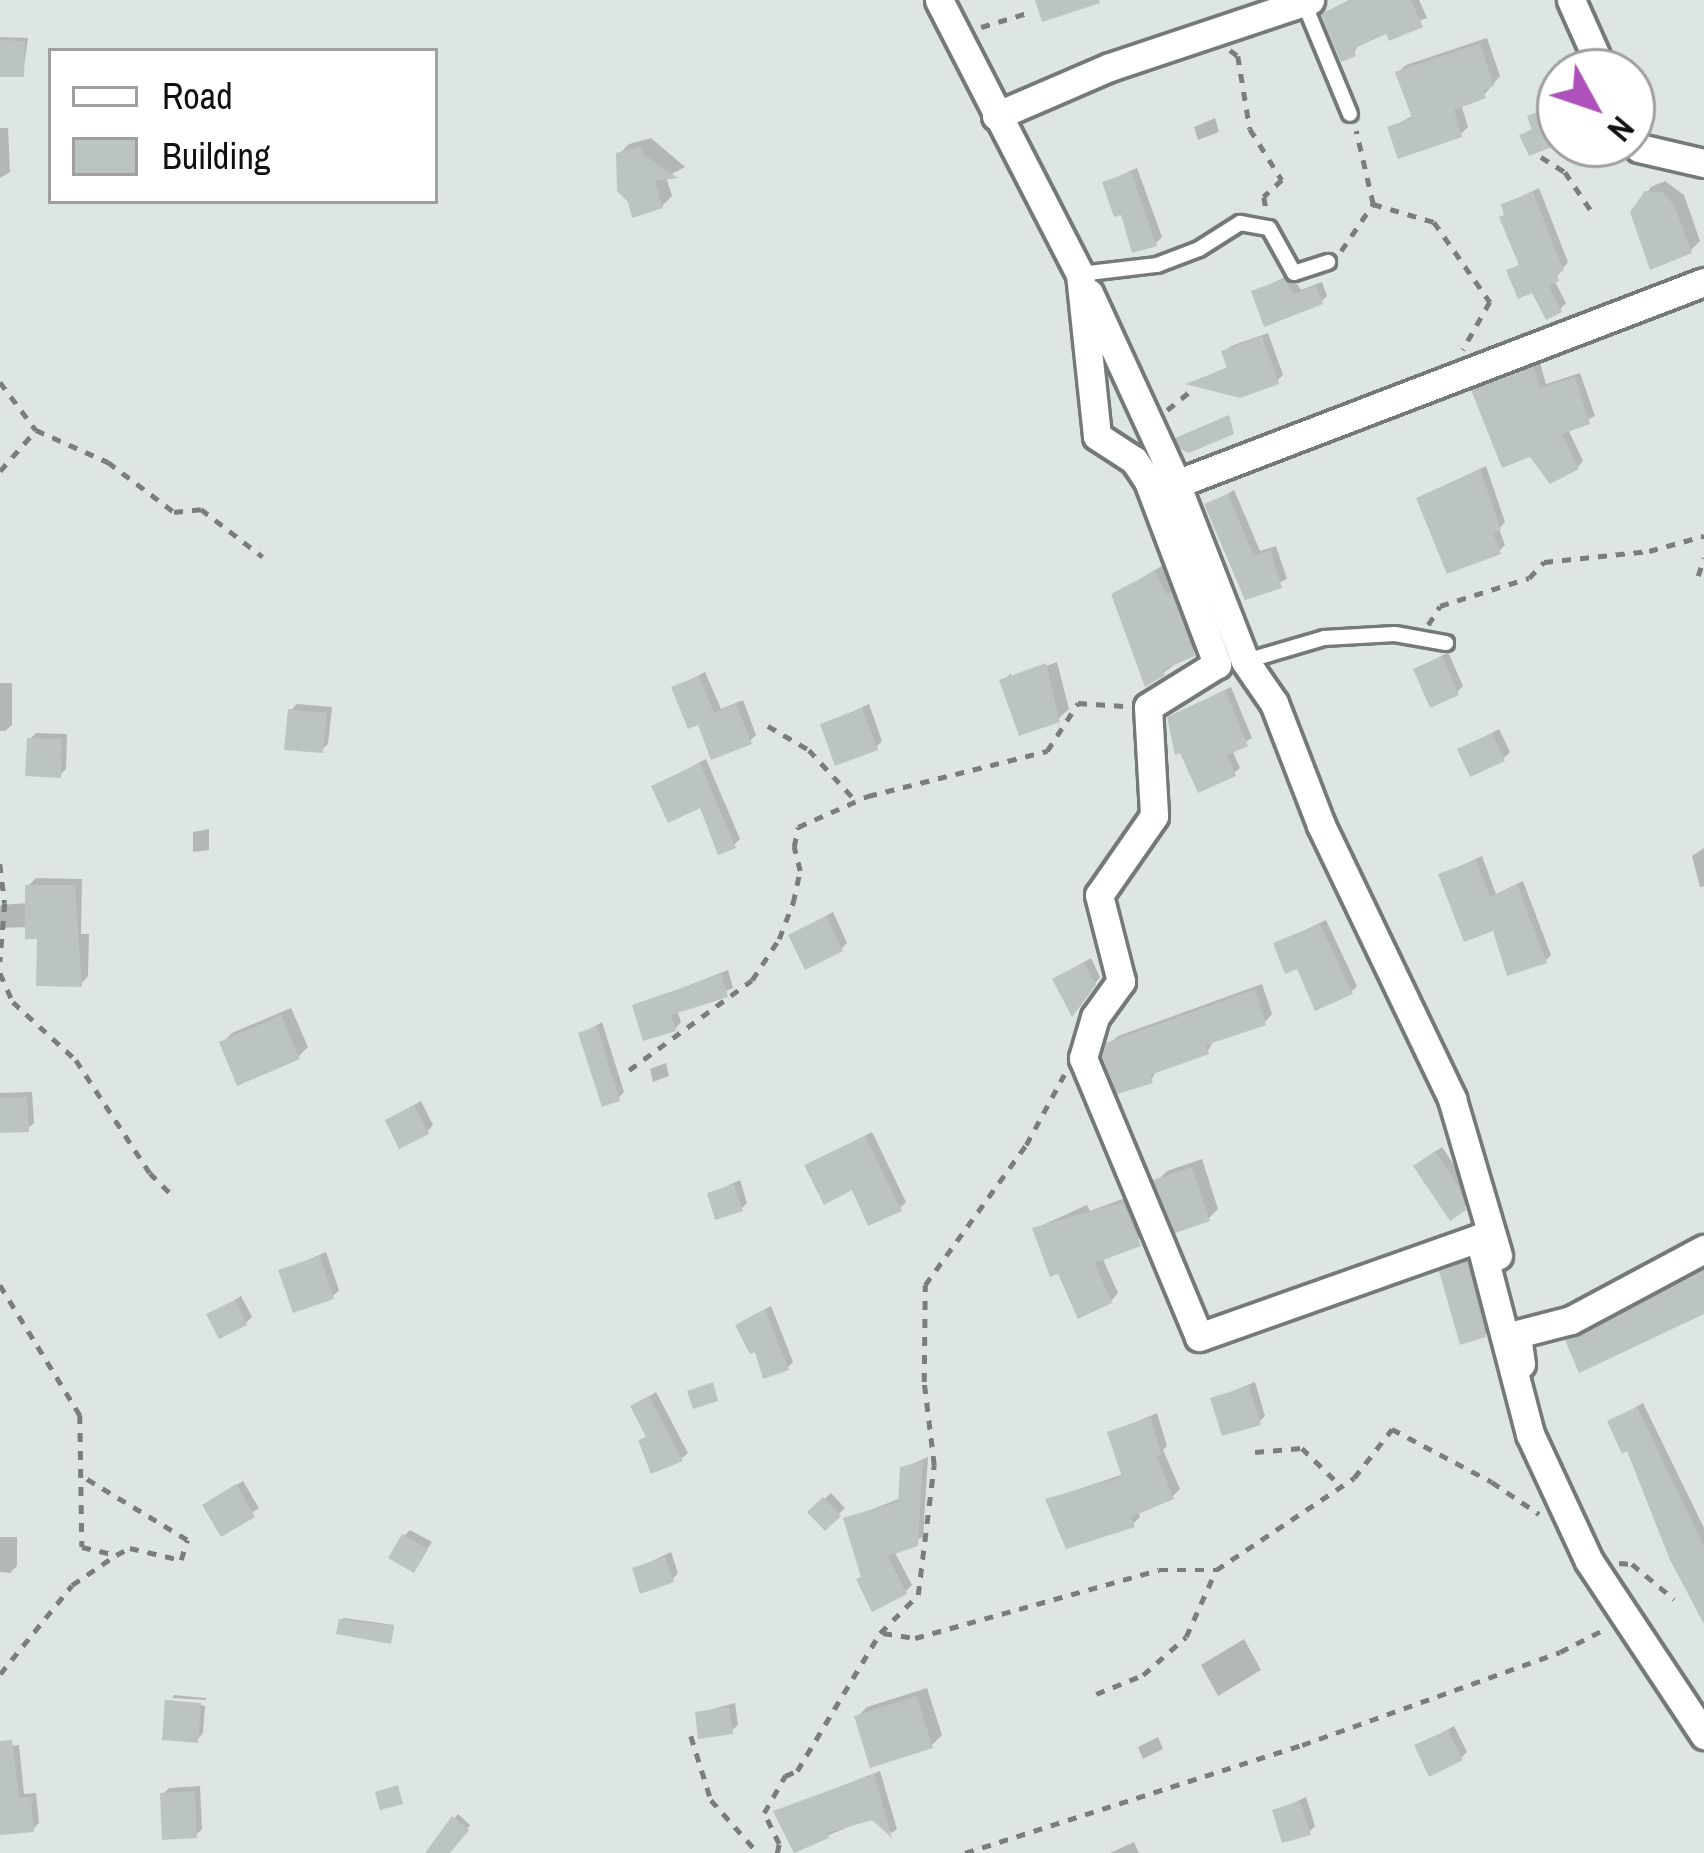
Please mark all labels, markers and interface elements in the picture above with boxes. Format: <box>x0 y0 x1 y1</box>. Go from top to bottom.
legend <box>48 48 438 204</box>
north arrow <box>1536 48 1656 168</box>
text: Road <box>162 72 233 120</box>
text: N <box>1598 108 1644 151</box>
text: Building <box>162 132 270 180</box>

